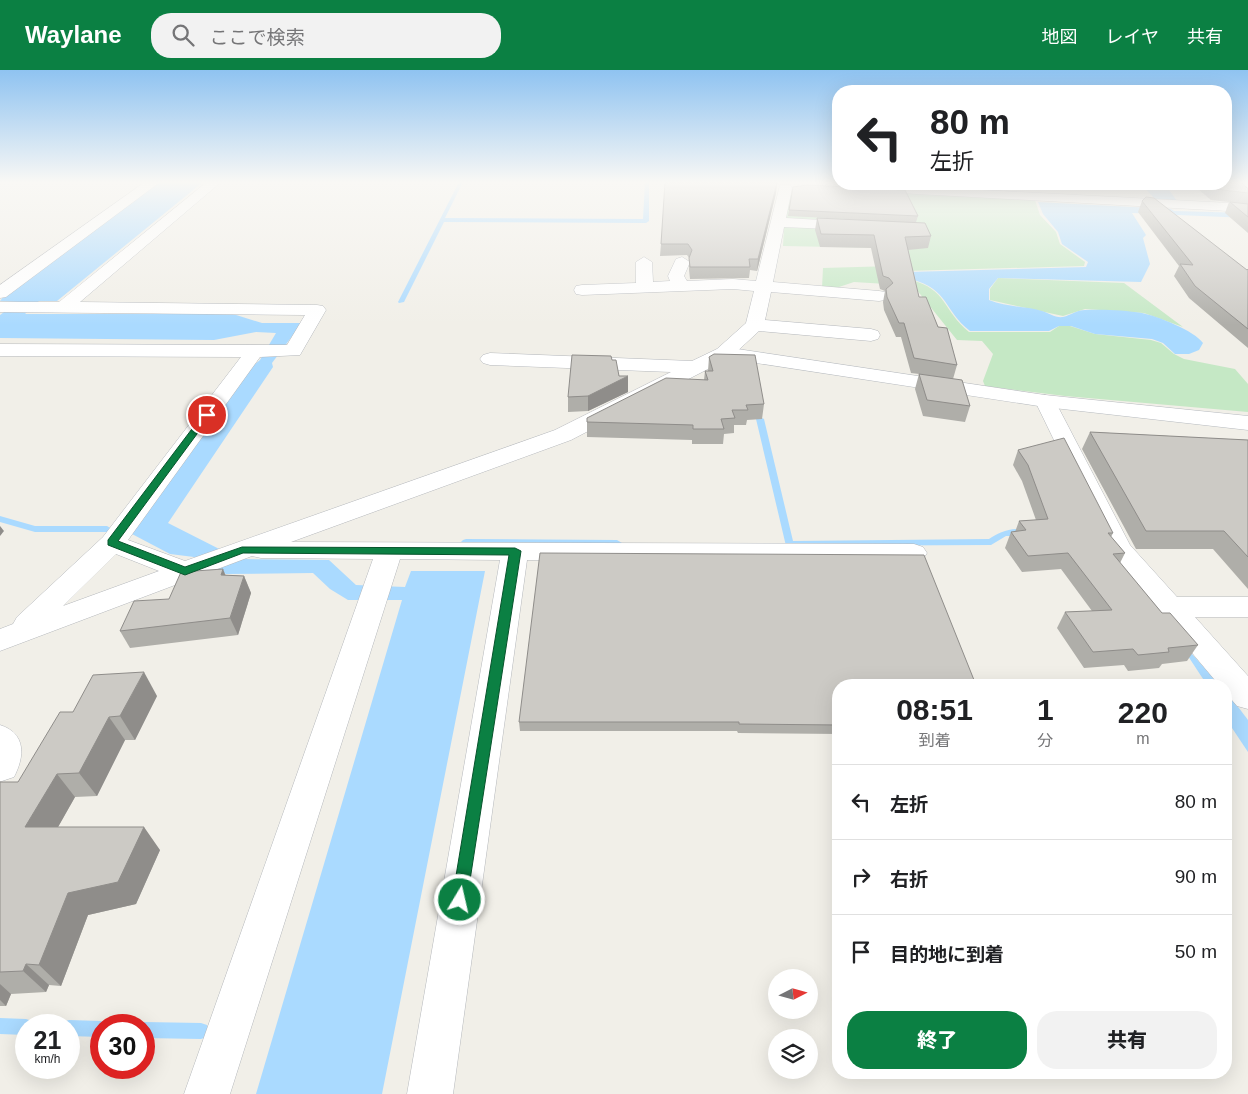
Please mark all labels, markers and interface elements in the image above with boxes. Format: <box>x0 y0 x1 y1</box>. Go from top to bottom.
search box <box>151 13 501 58</box>
text: Waylane <box>25 21 121 48</box>
icon: search <box>169 21 197 49</box>
text: ここで検索 <box>209 27 305 48</box>
text: 地図 <box>1042 27 1078 47</box>
text: レイヤ <box>1106 27 1159 47</box>
text: 共有 <box>1187 27 1223 47</box>
text: 80 m <box>930 102 1010 141</box>
icon: left <box>847 105 912 170</box>
text: 左折 <box>930 149 974 174</box>
pin <box>186 394 228 436</box>
icon: arrive <box>193 401 221 429</box>
text: 08:51 <box>896 693 973 726</box>
text: 1 <box>1037 693 1054 726</box>
text: 220 <box>1118 696 1168 729</box>
text: m <box>1136 730 1149 747</box>
text: 到着 <box>918 732 951 749</box>
text: 分 <box>1037 732 1053 749</box>
icon: left <box>847 788 875 816</box>
text: 80 m <box>1175 791 1217 812</box>
text: 左折 <box>890 794 928 815</box>
icon: right <box>847 863 875 891</box>
text: 90 m <box>1175 866 1217 887</box>
text: 右折 <box>890 869 928 890</box>
position arrow <box>433 873 485 925</box>
icon: arrive <box>847 938 875 966</box>
text: 50 m <box>1175 941 1217 962</box>
text: 目的地に到着 <box>890 944 1004 965</box>
north arrow <box>768 969 818 1019</box>
map controls <box>768 969 818 1079</box>
button: 終了 <box>847 1011 1027 1069</box>
button: 共有 <box>1037 1011 1217 1069</box>
speed limit sign: 30 <box>90 1014 155 1079</box>
text: 21 <box>34 1026 61 1054</box>
button: layers <box>768 1029 818 1079</box>
text: km/h <box>34 1052 61 1066</box>

